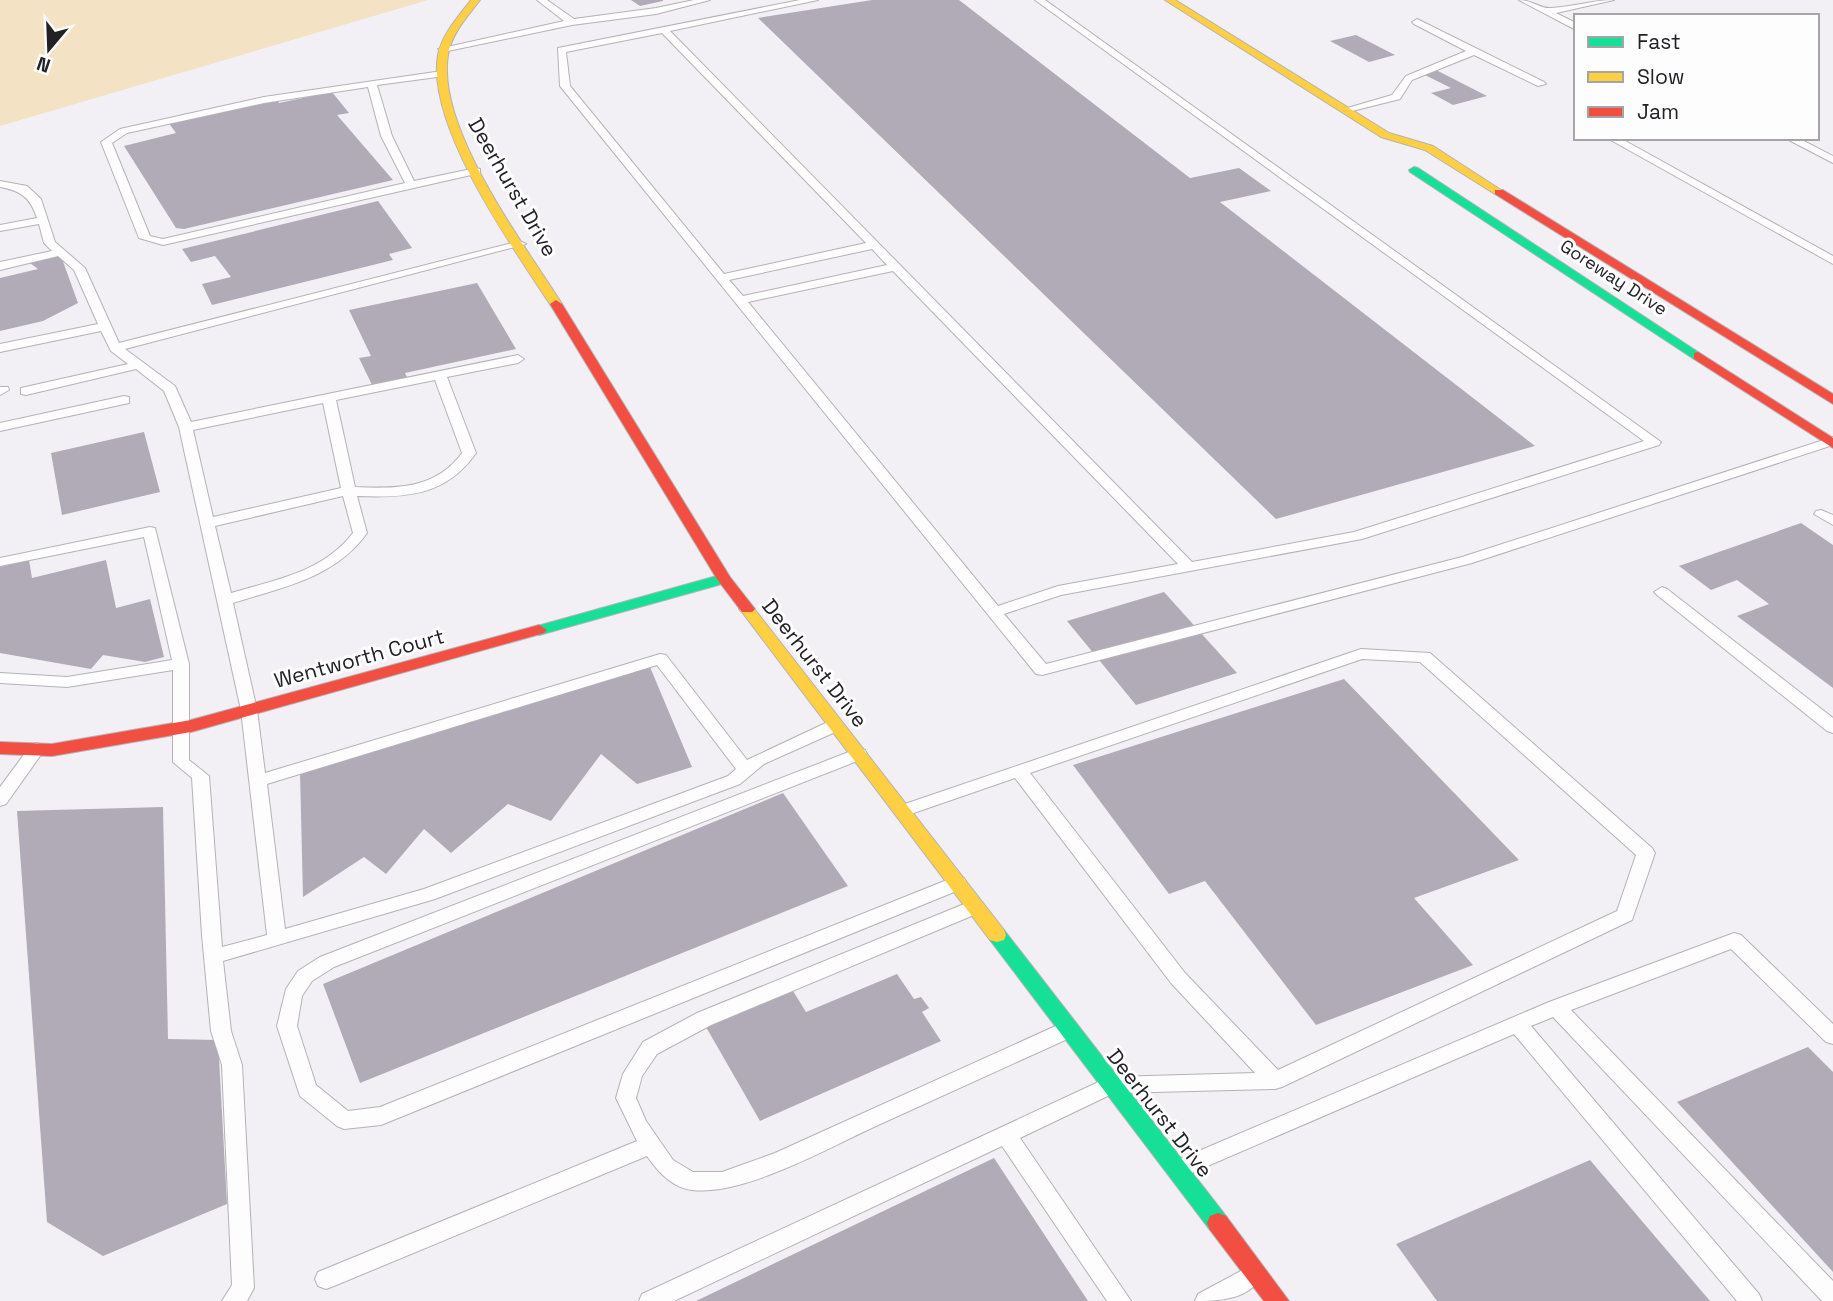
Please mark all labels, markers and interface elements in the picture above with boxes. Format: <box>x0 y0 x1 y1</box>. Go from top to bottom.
north arrow <box>14 14 84 84</box>
legend <box>1574 14 1819 140</box>
text: Fast <box>1637 28 1681 55</box>
text: N <box>34 51 54 78</box>
text: Slow <box>1637 63 1685 90</box>
text: Jam <box>1637 98 1679 125</box>
street label: Deerhurst Drive <box>462 113 564 261</box>
street label: Goreway Drive <box>1556 234 1672 320</box>
street label: Deerhurst Drive <box>756 593 874 733</box>
street label: Wentworth Court <box>271 622 447 694</box>
street label: Deerhurst Drive <box>1101 1043 1219 1183</box>

